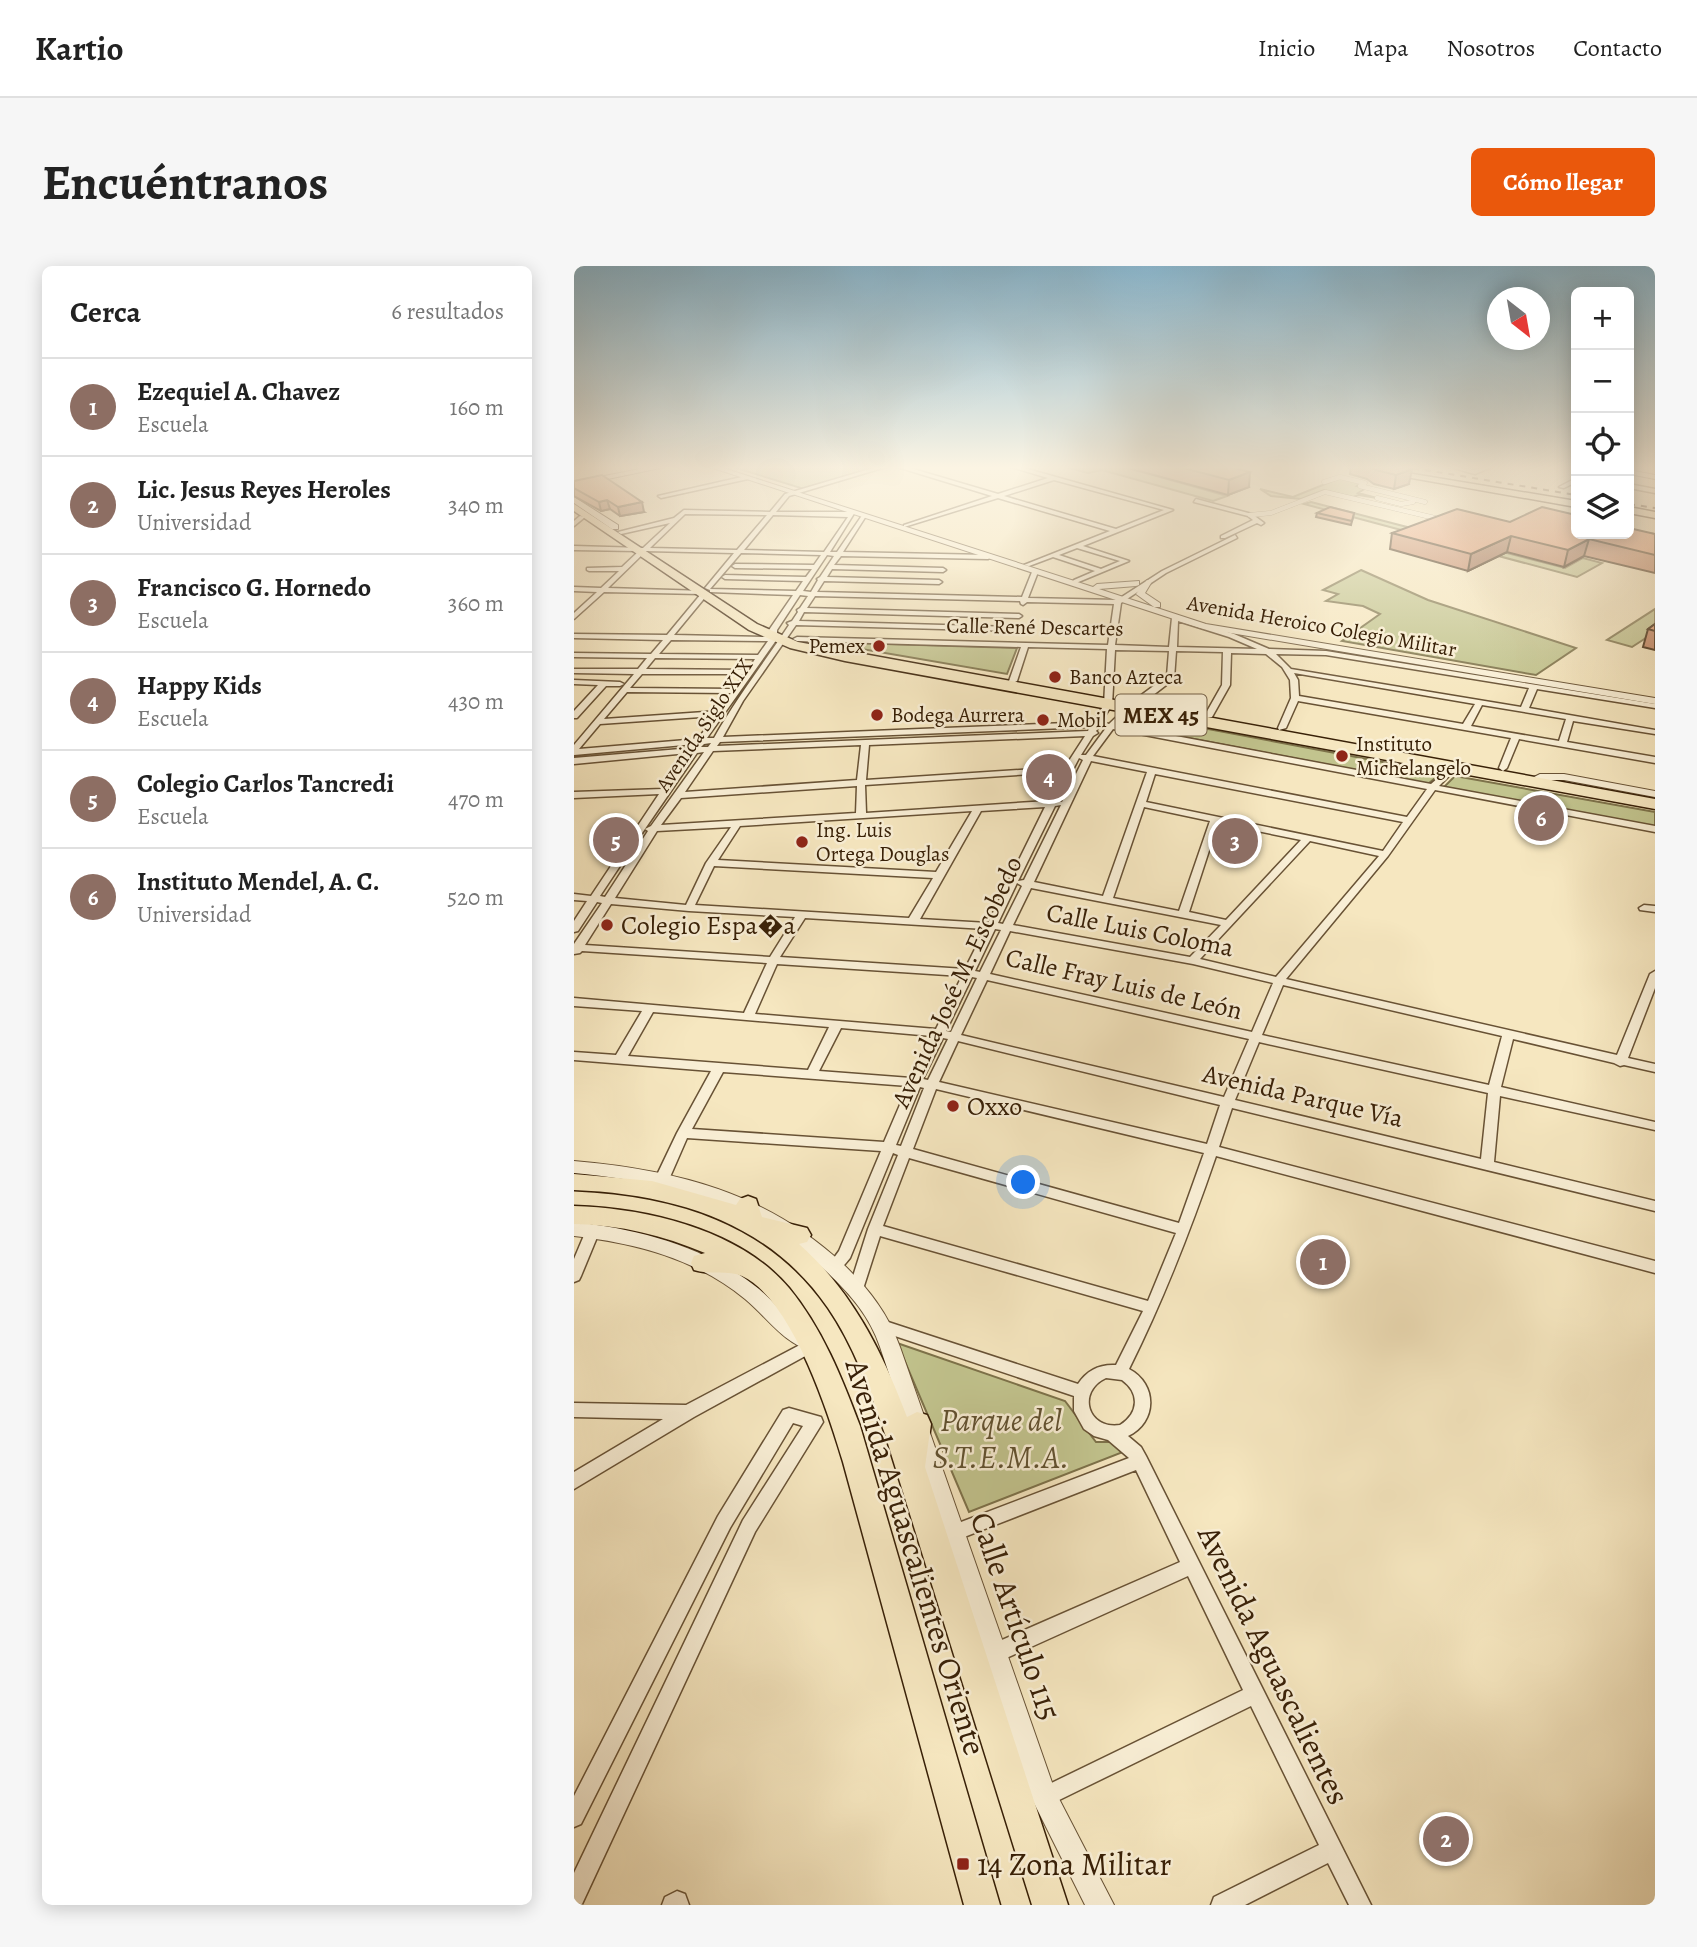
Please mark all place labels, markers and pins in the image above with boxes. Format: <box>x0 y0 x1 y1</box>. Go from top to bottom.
place label: Pemex <box>809 632 865 660</box>
marker: Pemex <box>871 638 887 654</box>
place label: Banco Azteca <box>1069 663 1183 691</box>
marker: Banco Azteca <box>1047 669 1063 685</box>
place label: Bodega Aurrera <box>891 701 1025 729</box>
place label: Mobil <box>1057 706 1107 734</box>
marker: Bodega Aurrera <box>869 707 885 723</box>
marker: Mobil <box>1035 712 1051 728</box>
place label: Instituto Michelangelo <box>1356 730 1471 782</box>
marker: Instituto Michelangelo <box>1334 748 1350 764</box>
pin: 4 <box>1026 751 1072 803</box>
pin: 6 <box>1518 792 1564 844</box>
pin: 5 <box>593 814 639 866</box>
pin: 3 <box>1212 815 1258 867</box>
place label: Ing. Luis Ortega Douglas <box>816 816 949 868</box>
marker: Ing. Luis Ortega Douglas <box>794 834 810 850</box>
place label: Colegio Espa�a <box>621 908 796 943</box>
marker: Colegio Espa�a <box>599 917 615 933</box>
place label: Oxxo <box>967 1089 1022 1124</box>
marker: Oxxo <box>945 1098 961 1114</box>
pin: 1 <box>1300 1236 1346 1288</box>
pin: 2 <box>1423 1813 1469 1865</box>
place label: 14 Zona Militar <box>977 1842 1171 1886</box>
marker: 14 Zona Militar <box>955 1856 971 1872</box>

